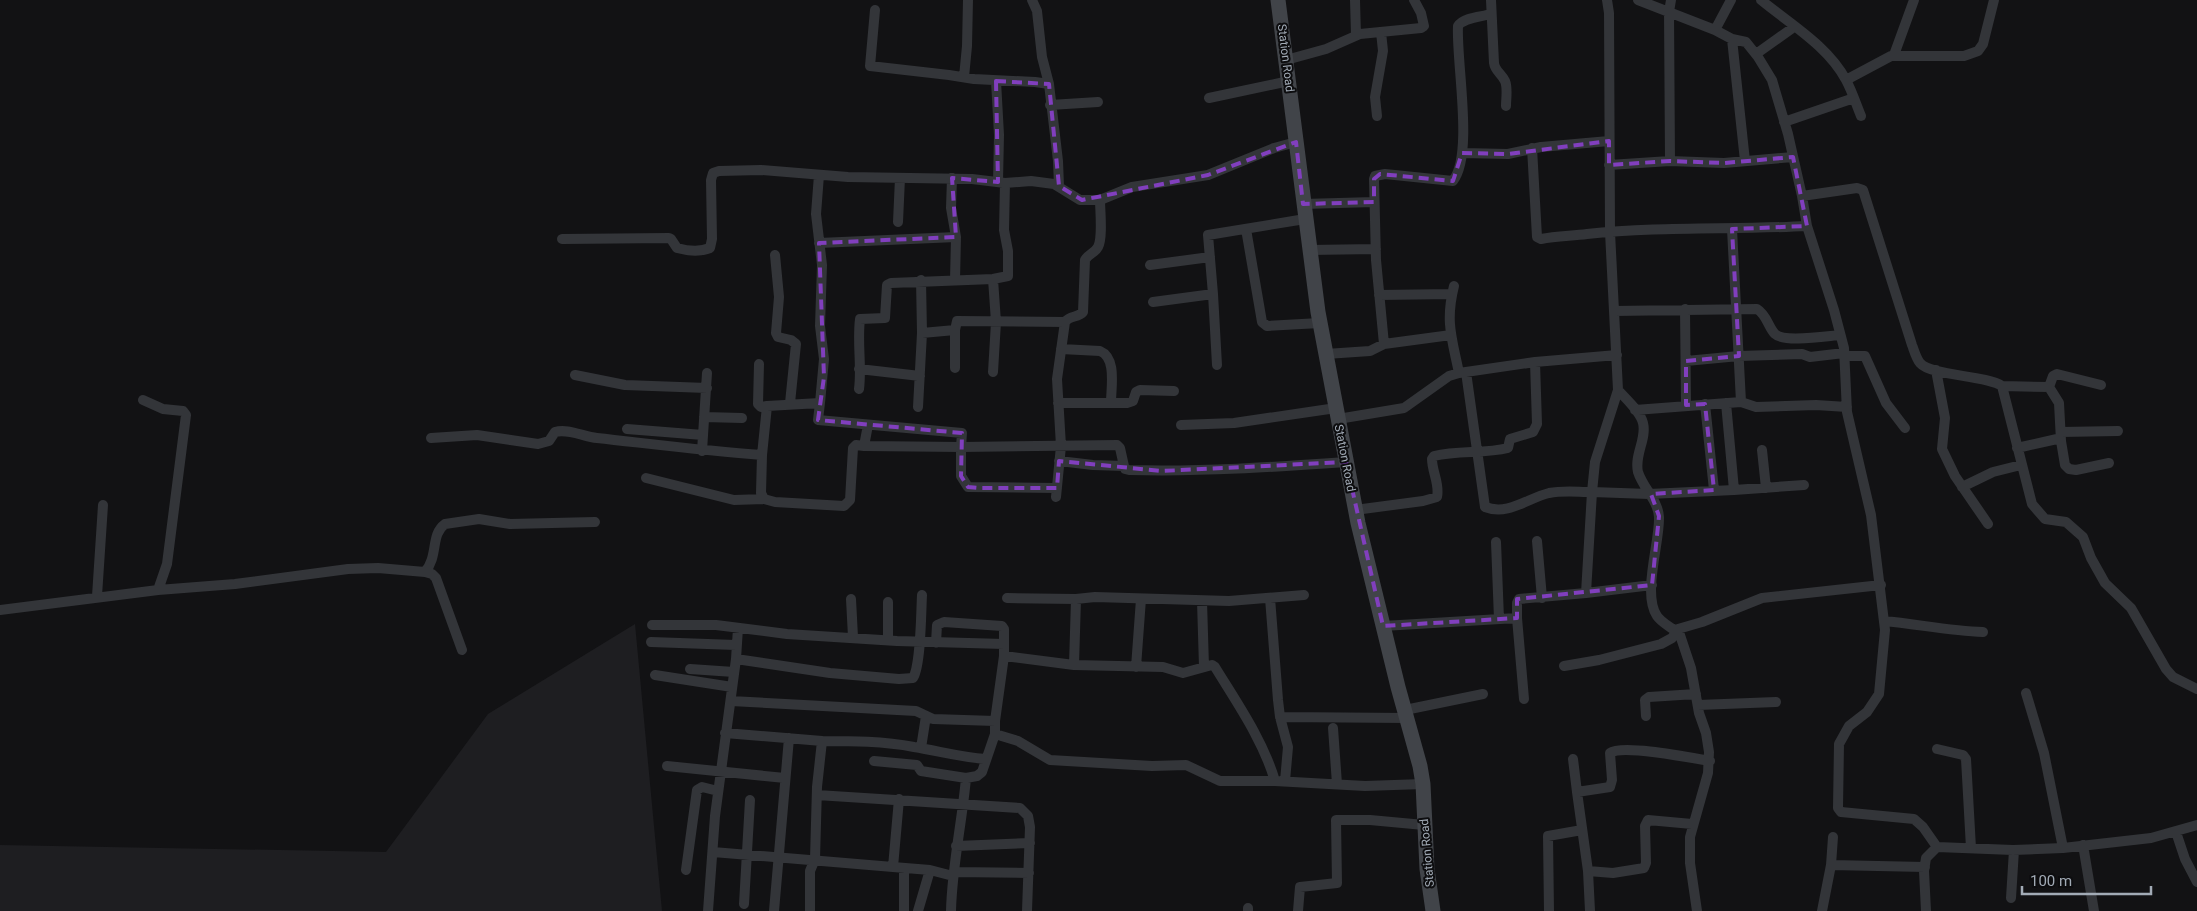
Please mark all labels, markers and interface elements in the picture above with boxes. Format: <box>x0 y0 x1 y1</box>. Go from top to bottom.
street label: Station Road <box>1275 23 1297 93</box>
street label: Station Road <box>1332 423 1358 493</box>
street label: Station Road <box>1417 818 1437 888</box>
scale bar <box>2022 864 2151 896</box>
text: 100 m <box>2030 872 2072 890</box>

